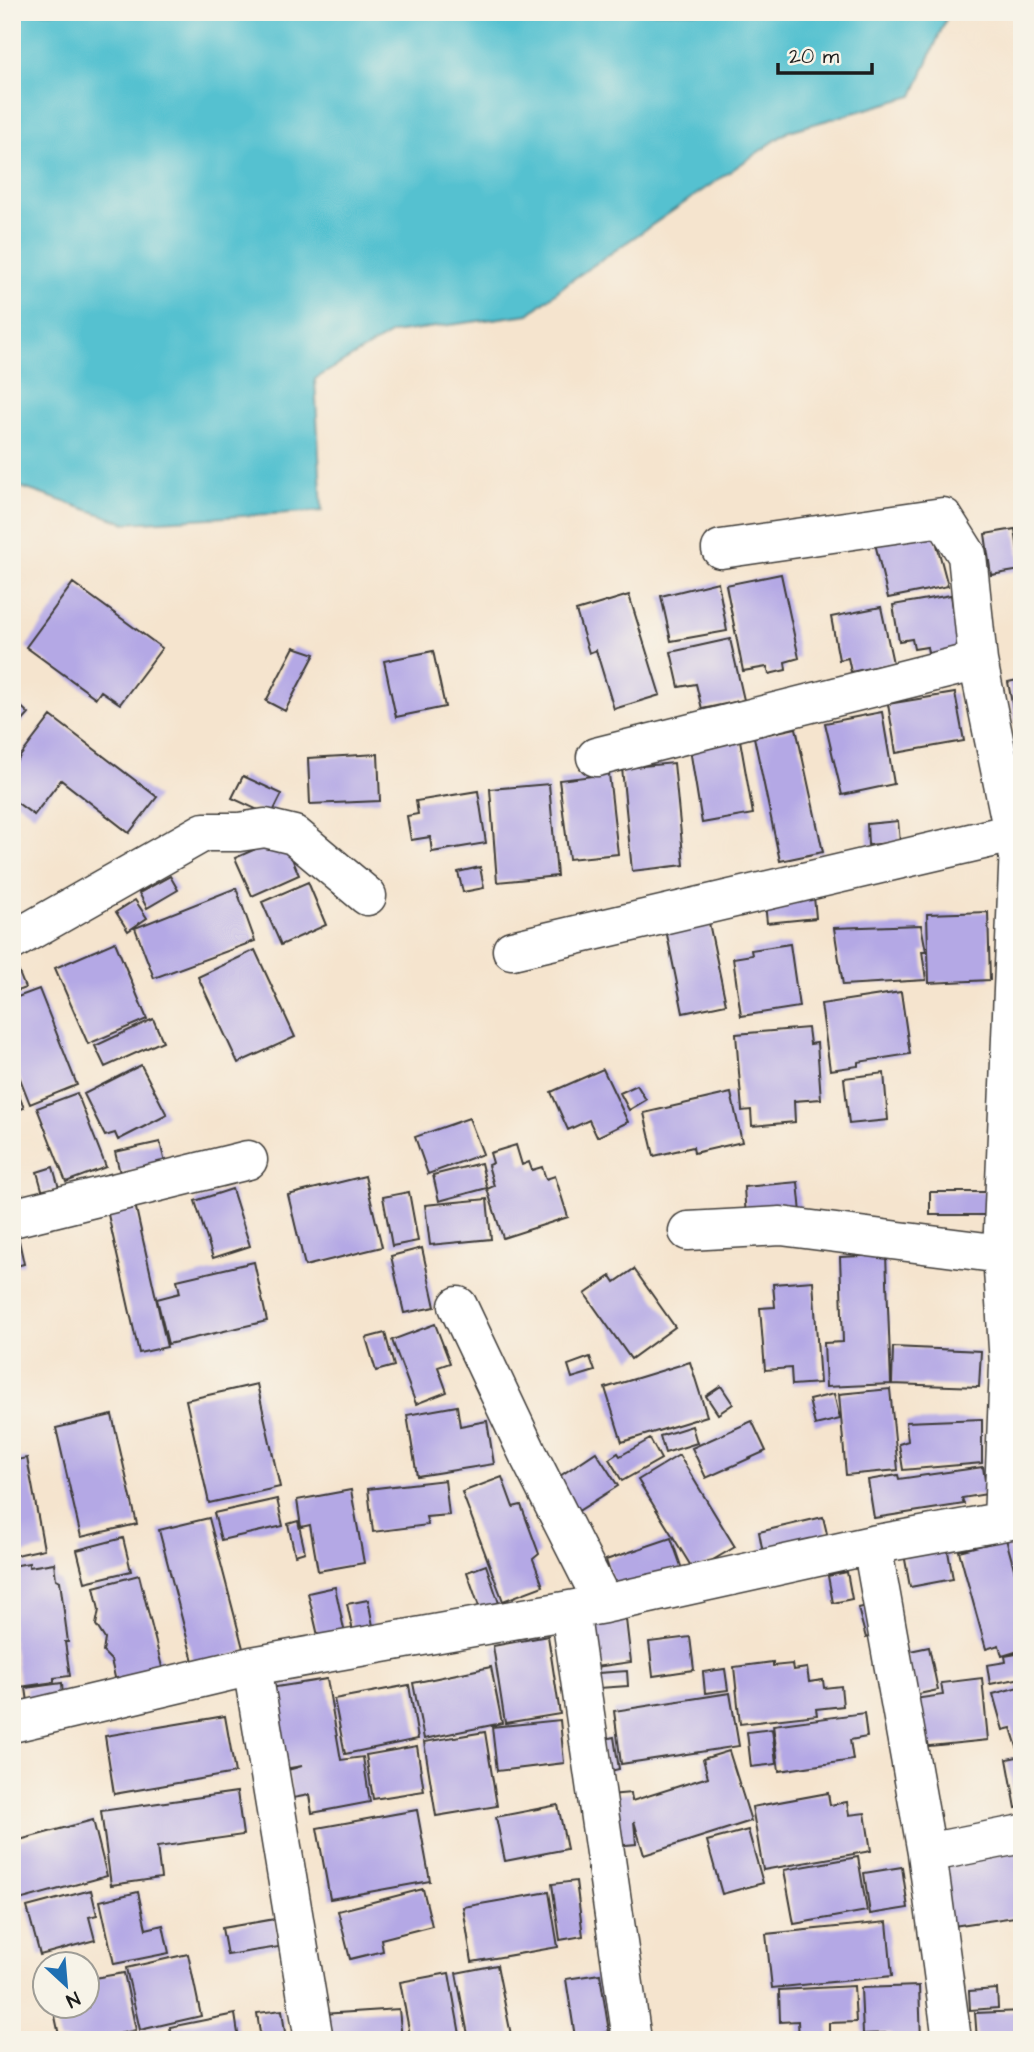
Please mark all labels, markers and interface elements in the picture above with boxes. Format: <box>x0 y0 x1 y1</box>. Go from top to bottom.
scale bar <box>778 32 873 76</box>
text: 20 m <box>789 42 840 71</box>
north arrow <box>32 1951 102 2021</box>
text: N <box>61 1984 84 2014</box>

